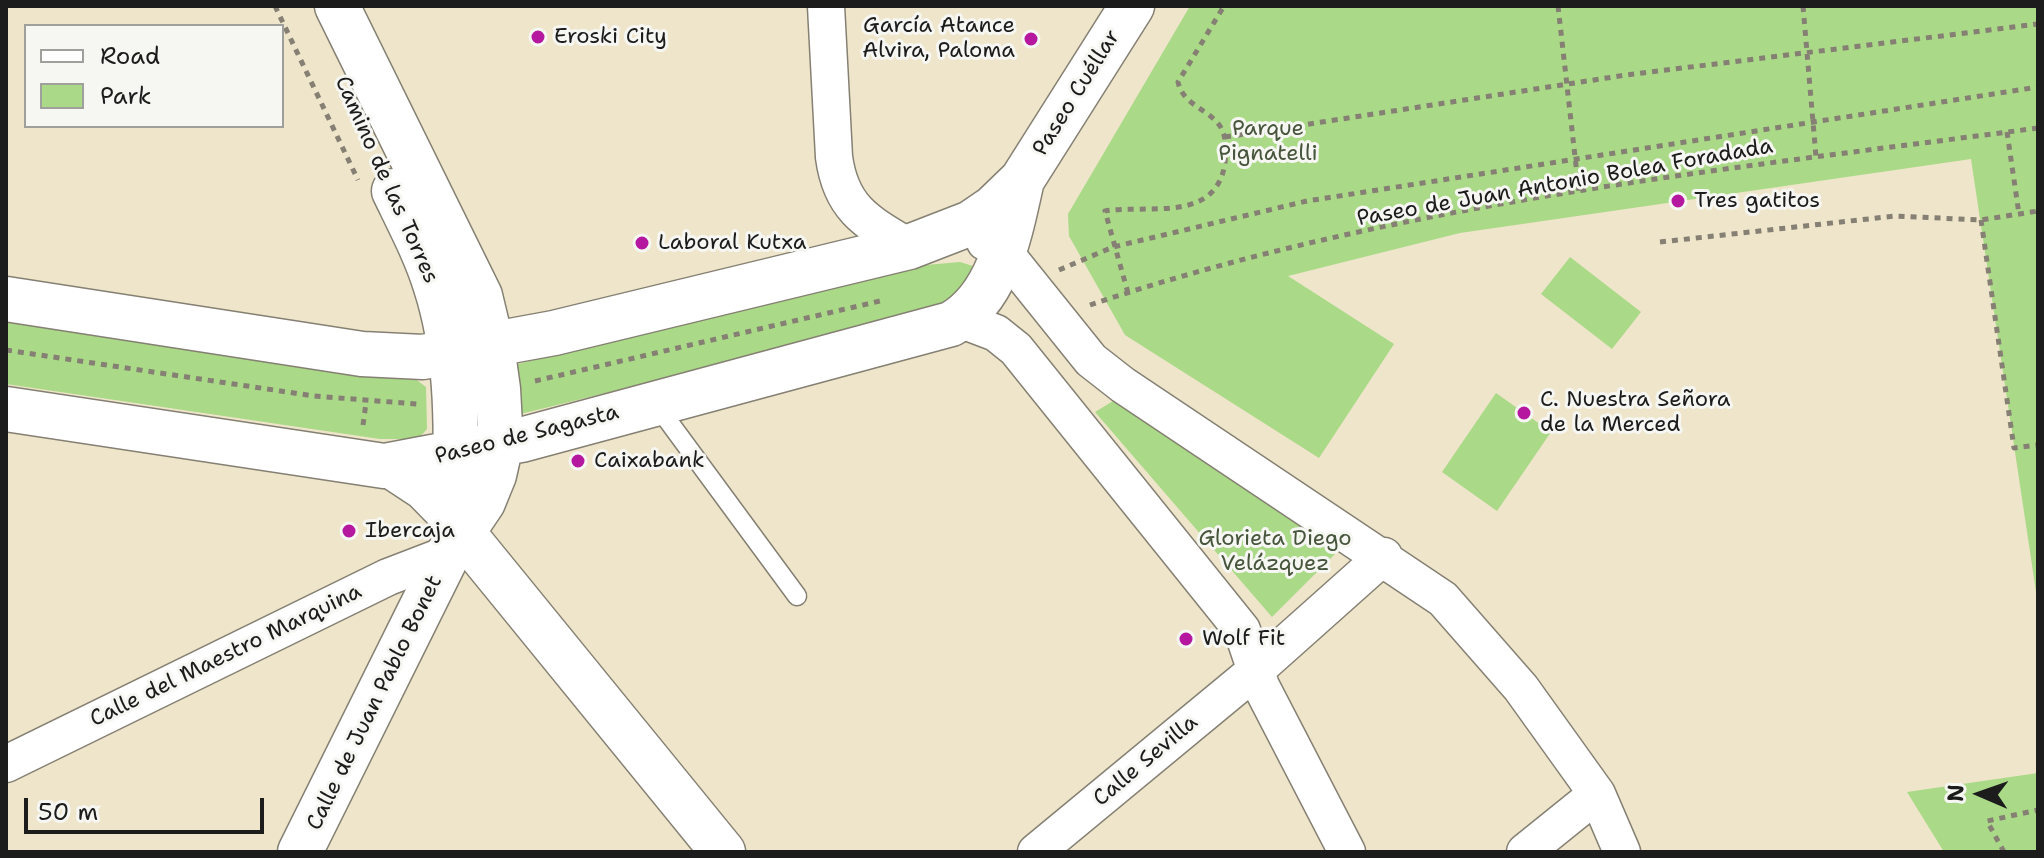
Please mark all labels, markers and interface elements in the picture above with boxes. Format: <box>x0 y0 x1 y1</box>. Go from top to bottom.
place label: García Atance Alvira, Paloma <box>862 13 1015 64</box>
legend <box>24 24 284 128</box>
place label: Eroski City <box>554 24 667 50</box>
street label: Paseo Cuéllar <box>1028 25 1126 161</box>
marker: Eroski City <box>529 28 547 46</box>
marker: García Atance Alvira, Paloma <box>1022 30 1040 48</box>
text: Road <box>100 40 160 72</box>
street label: Camino de las Torres <box>328 72 444 288</box>
text: Park <box>100 80 152 112</box>
park label: Parque Pignatelli <box>1218 116 1318 168</box>
street label: Paseo de Juan Antonio Bolea Foradada <box>1355 133 1775 233</box>
place label: Tres gatitos <box>1694 188 1820 214</box>
marker: Tres gatitos <box>1669 192 1687 210</box>
place label: Laboral Kutxa <box>658 230 807 256</box>
marker: Laboral Kutxa <box>633 234 651 252</box>
place label: C. Nuestra Señora de la Merced <box>1540 387 1731 438</box>
street label: Paseo de Sagasta <box>432 399 622 471</box>
marker: C. Nuestra Señora de la Merced <box>1515 404 1533 422</box>
place label: Caixabank <box>594 448 705 474</box>
marker: Caixabank <box>569 452 587 470</box>
place label: Ibercaja <box>365 518 455 544</box>
marker: Ibercaja <box>340 522 358 540</box>
park label: Glorieta Diego Velázquez <box>1198 526 1352 578</box>
street label: Calle de Juan Pablo Bonet <box>302 571 448 835</box>
street label: Calle del Maestro Marquina <box>86 579 366 733</box>
place label: Wolf Fit <box>1202 626 1285 652</box>
marker: Wolf Fit <box>1177 630 1195 648</box>
street label: Calle Sevilla <box>1088 710 1204 812</box>
north arrow <box>1940 754 2020 834</box>
scale bar <box>28 782 268 832</box>
text: N <box>1941 784 1970 802</box>
text: 50 m <box>38 796 98 828</box>

